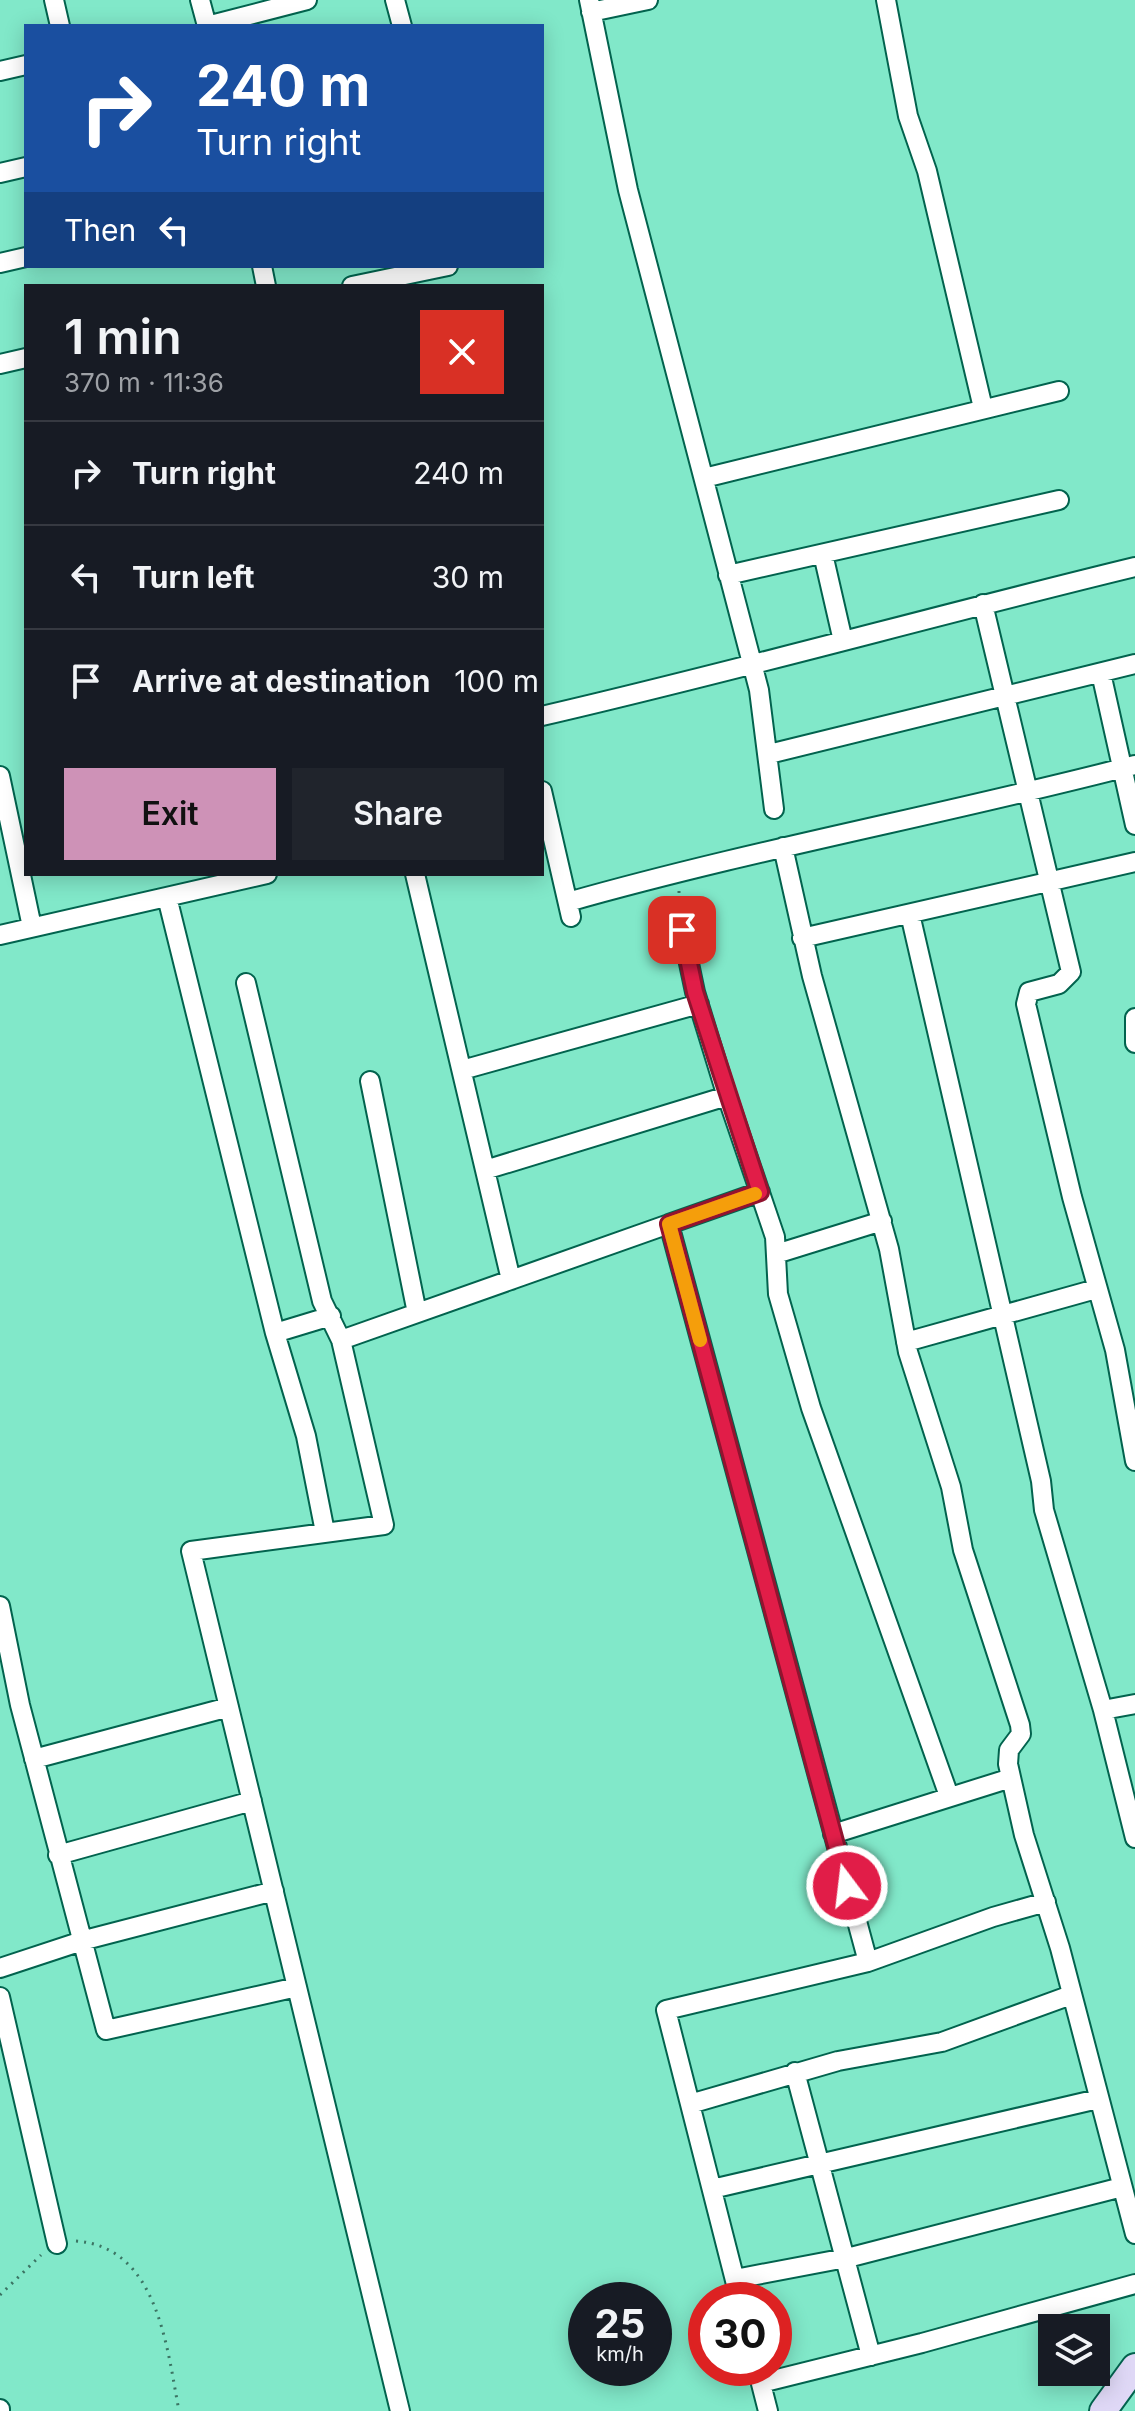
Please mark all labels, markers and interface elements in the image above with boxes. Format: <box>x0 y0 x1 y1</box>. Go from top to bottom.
text: 240 m <box>196 52 370 120</box>
icon: right <box>64 56 168 160</box>
text: Turn right <box>196 120 361 164</box>
icon: left <box>152 208 196 252</box>
text: Then <box>64 212 136 248</box>
text: 1 min <box>64 307 182 366</box>
button: close <box>420 310 504 394</box>
text: 370 m · 11:36 <box>64 367 224 398</box>
icon: right <box>64 451 108 495</box>
text: Turn right <box>132 455 276 491</box>
text: 240 m <box>413 455 504 491</box>
icon: left <box>64 555 108 599</box>
text: Turn left <box>132 559 254 595</box>
text: 30 m <box>432 559 504 595</box>
icon: arrive <box>64 659 108 703</box>
text: Arrive at destination <box>132 663 430 699</box>
text: 100 m <box>454 663 539 699</box>
button: Exit <box>64 768 276 860</box>
button: Share <box>292 768 504 860</box>
pin <box>648 896 716 964</box>
icon: arrive <box>660 908 704 952</box>
position arrow <box>805 1844 889 1928</box>
speed limit sign: 30 <box>688 2282 792 2386</box>
text: 25 <box>595 2299 645 2348</box>
map controls <box>1038 2314 1110 2386</box>
button: layers <box>1038 2314 1110 2386</box>
text: km/h <box>596 2342 644 2366</box>

